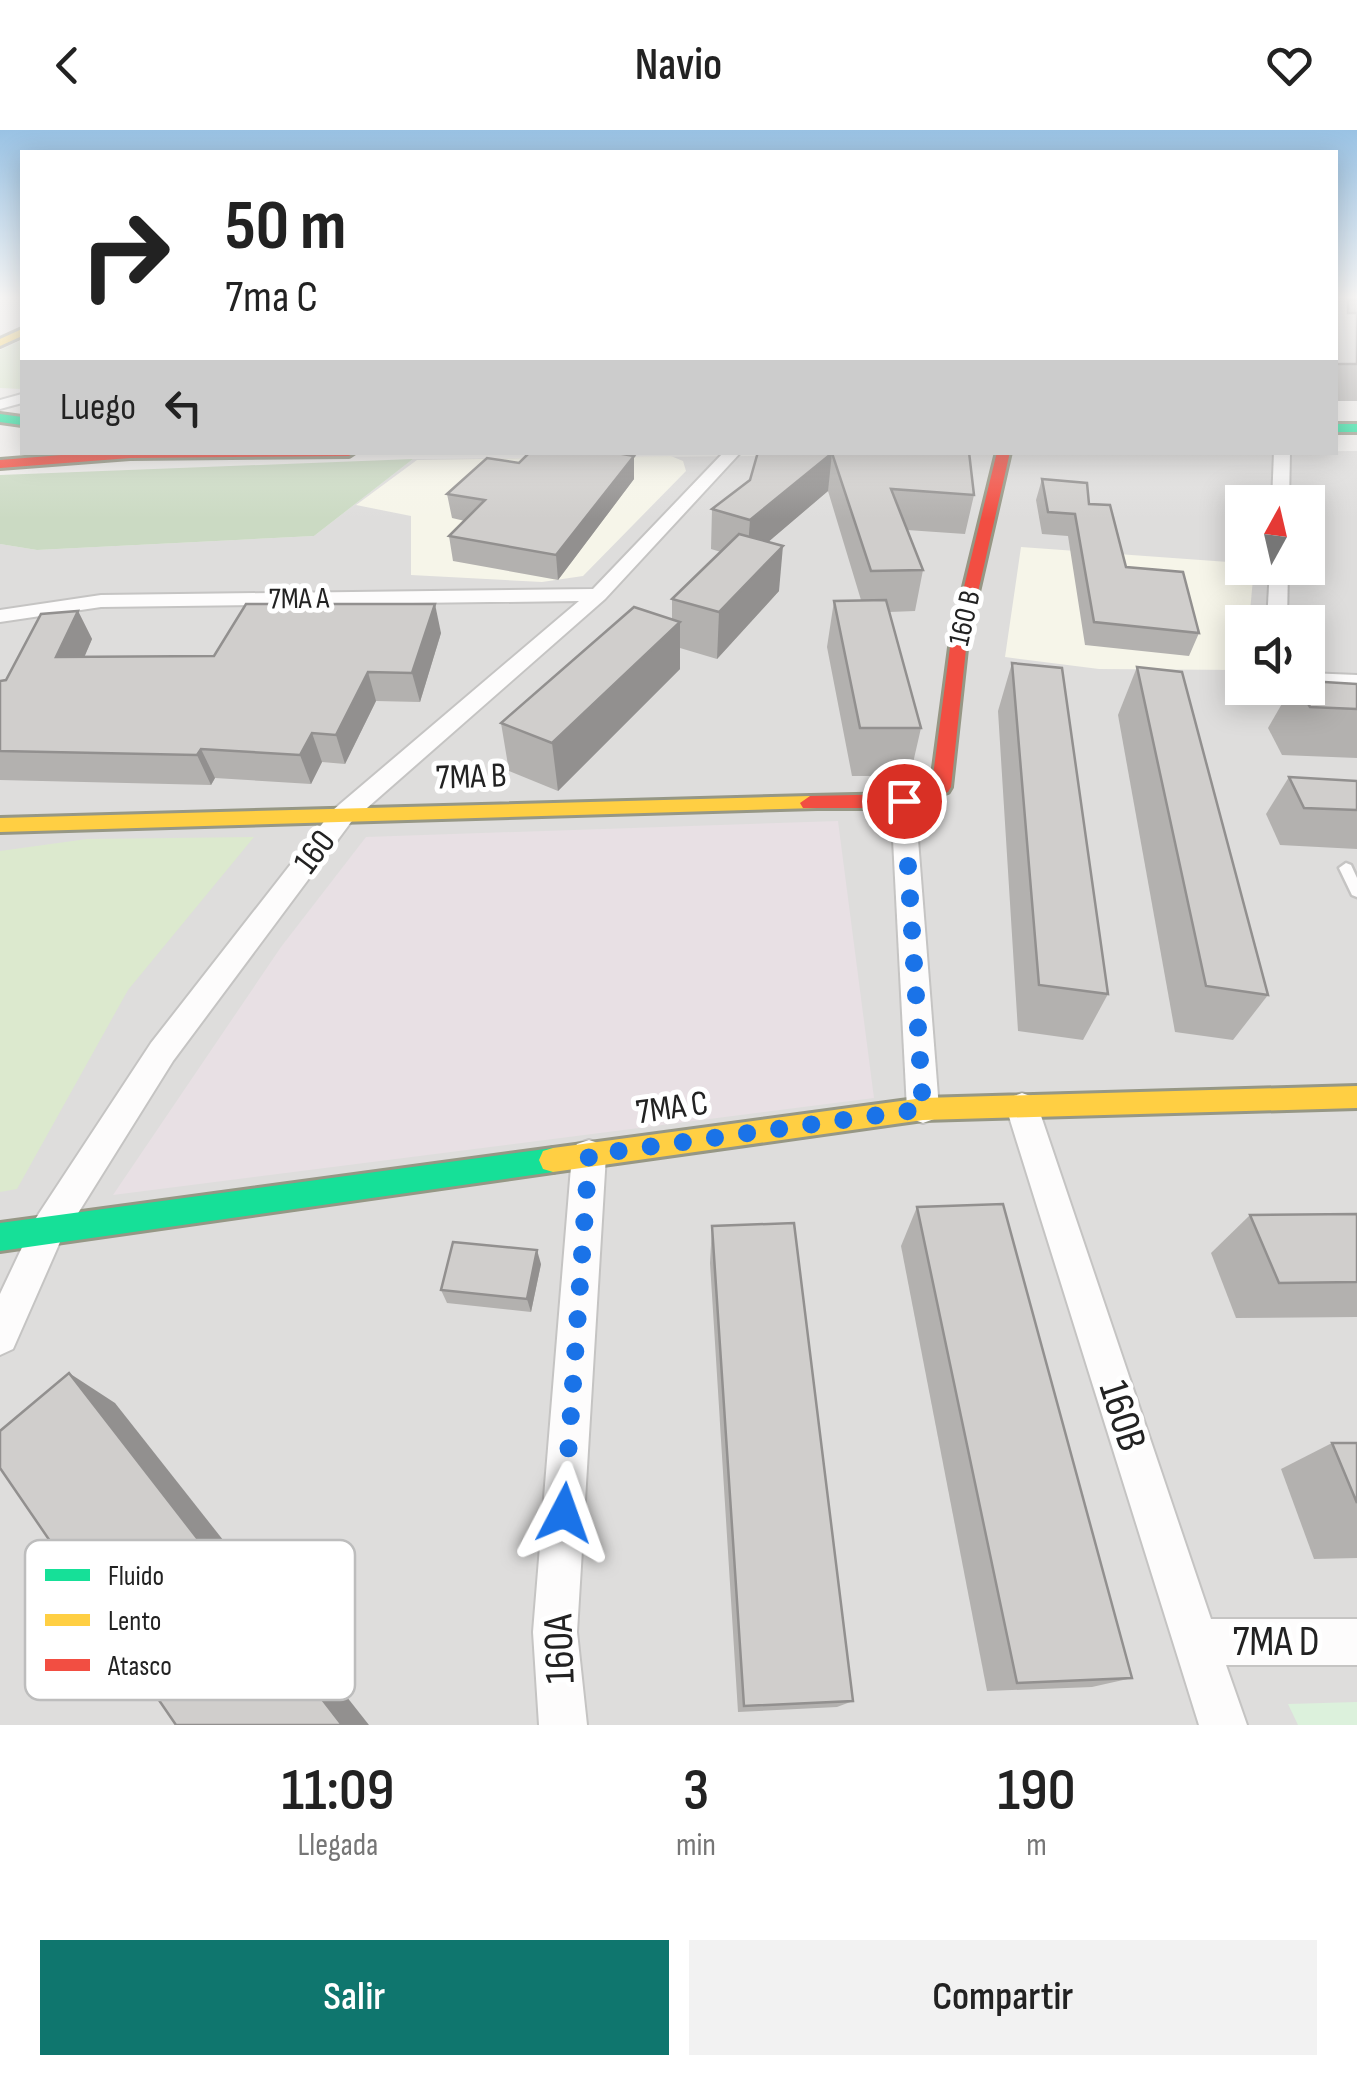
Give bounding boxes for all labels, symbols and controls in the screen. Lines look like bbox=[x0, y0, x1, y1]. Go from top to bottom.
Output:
icon: back bbox=[40, 38, 95, 93]
text: Navio bbox=[635, 38, 722, 93]
icon: heart bbox=[1262, 38, 1317, 93]
text: 50 m bbox=[225, 185, 346, 269]
icon: right bbox=[60, 190, 190, 320]
text: 7ma C bbox=[225, 270, 318, 325]
icon: left bbox=[156, 380, 211, 435]
text: Luego bbox=[60, 385, 136, 430]
north arrow bbox=[1225, 485, 1325, 585]
map controls bbox=[1225, 485, 1325, 705]
street label: 7MA A bbox=[269, 580, 330, 618]
street label: 160 B bbox=[941, 587, 989, 649]
button: sound bbox=[1225, 605, 1325, 705]
street label: 7MA B bbox=[435, 754, 507, 800]
pin bbox=[862, 759, 947, 844]
icon: arrive bbox=[877, 774, 932, 829]
street label: 160 bbox=[285, 822, 345, 882]
street label: 7MA C bbox=[633, 1082, 711, 1134]
street label: 160B bbox=[1087, 1375, 1157, 1457]
position arrow bbox=[512, 1461, 616, 1565]
legend bbox=[25, 1540, 355, 1700]
text: Fluido bbox=[108, 1560, 164, 1593]
text: Lento bbox=[108, 1605, 161, 1638]
street label: 160A bbox=[533, 1612, 587, 1685]
street label: 7MA D bbox=[1232, 1617, 1320, 1668]
text: Atasco bbox=[107, 1650, 172, 1683]
text: 11:09 bbox=[282, 1755, 394, 1827]
text: 3 bbox=[683, 1755, 709, 1827]
text: 190 bbox=[998, 1755, 1075, 1827]
text: Llegada bbox=[297, 1826, 378, 1865]
text: min bbox=[676, 1826, 716, 1865]
text: m bbox=[1026, 1826, 1047, 1865]
button: Salir bbox=[40, 1940, 669, 2055]
button: Compartir bbox=[689, 1940, 1317, 2055]

